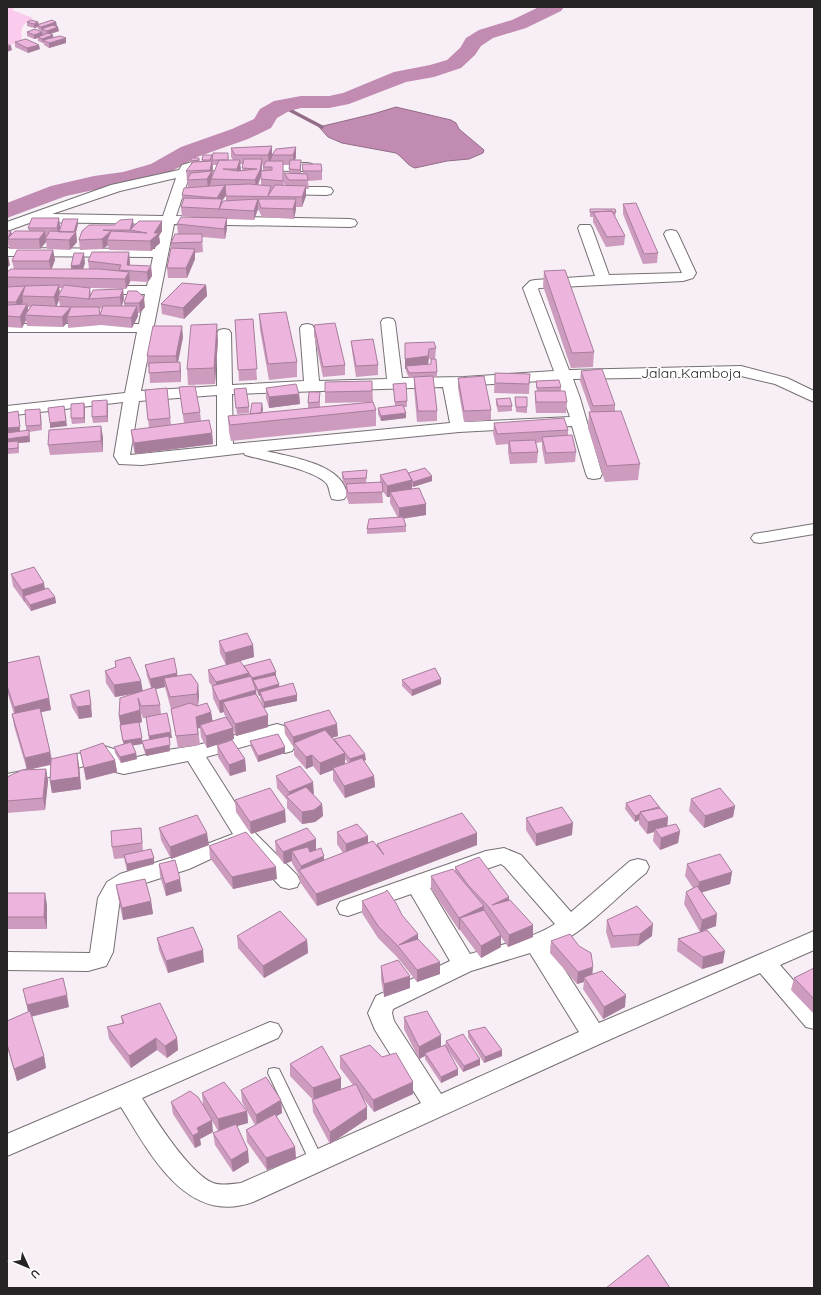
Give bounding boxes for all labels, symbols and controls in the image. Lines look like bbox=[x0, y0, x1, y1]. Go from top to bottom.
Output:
street label: Jalan Kamboja bbox=[641, 364, 741, 382]
north arrow bbox=[8, 1247, 48, 1287]
text: U bbox=[27, 1266, 43, 1282]

